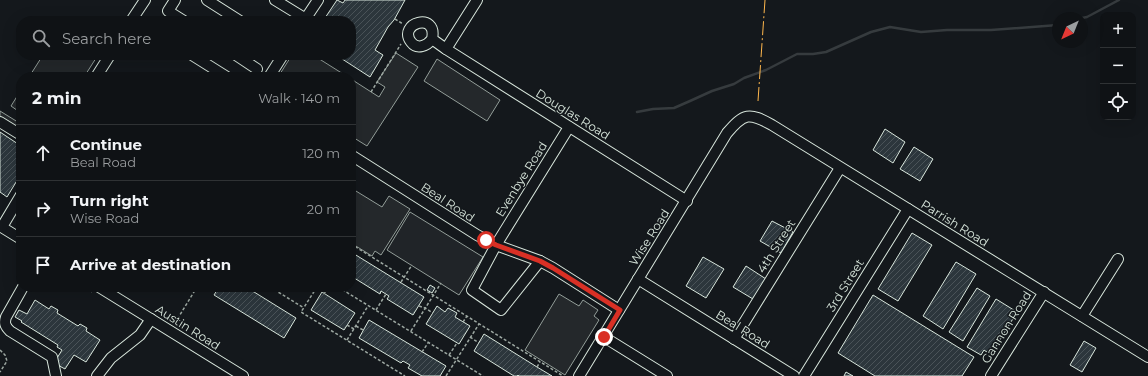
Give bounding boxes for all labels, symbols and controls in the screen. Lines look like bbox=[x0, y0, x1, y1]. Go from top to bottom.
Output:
north arrow bbox=[1052, 12, 1088, 48]
map controls bbox=[1100, 12, 1136, 120]
button: + bbox=[1100, 12, 1136, 48]
search box bbox=[16, 16, 356, 60]
icon: search bbox=[30, 27, 52, 49]
text: Search here bbox=[62, 29, 151, 48]
button: − bbox=[1100, 48, 1136, 84]
button: locate bbox=[1100, 84, 1136, 120]
street label: Douglas Road bbox=[533, 85, 613, 143]
text: 2 min bbox=[32, 88, 82, 108]
text: Walk · 140 m bbox=[258, 90, 340, 106]
text: Continue bbox=[70, 135, 142, 154]
street label: Evenbye Road bbox=[492, 139, 550, 219]
icon: ahead bbox=[32, 142, 54, 164]
text: 120 m bbox=[302, 145, 340, 161]
text: Beal Road bbox=[70, 154, 136, 170]
street label: Beal Road bbox=[418, 179, 478, 225]
text: Turn right bbox=[70, 191, 149, 210]
street label: Parrish Road bbox=[919, 196, 991, 250]
icon: right bbox=[32, 198, 54, 220]
text: 20 m bbox=[307, 201, 340, 217]
street label: Wise Road bbox=[626, 206, 672, 268]
text: Wise Road bbox=[70, 210, 139, 226]
street label: 4th Street bbox=[754, 216, 798, 276]
route start bbox=[477, 231, 495, 249]
icon: arrive bbox=[32, 254, 54, 276]
text: Arrive at destination bbox=[70, 255, 231, 274]
street label: 3rd Street bbox=[823, 256, 867, 314]
street label: Gannon Road bbox=[978, 288, 1034, 366]
street label: Austin Road bbox=[153, 301, 223, 353]
street label: Beal Road bbox=[713, 306, 773, 352]
route end bbox=[595, 328, 613, 346]

